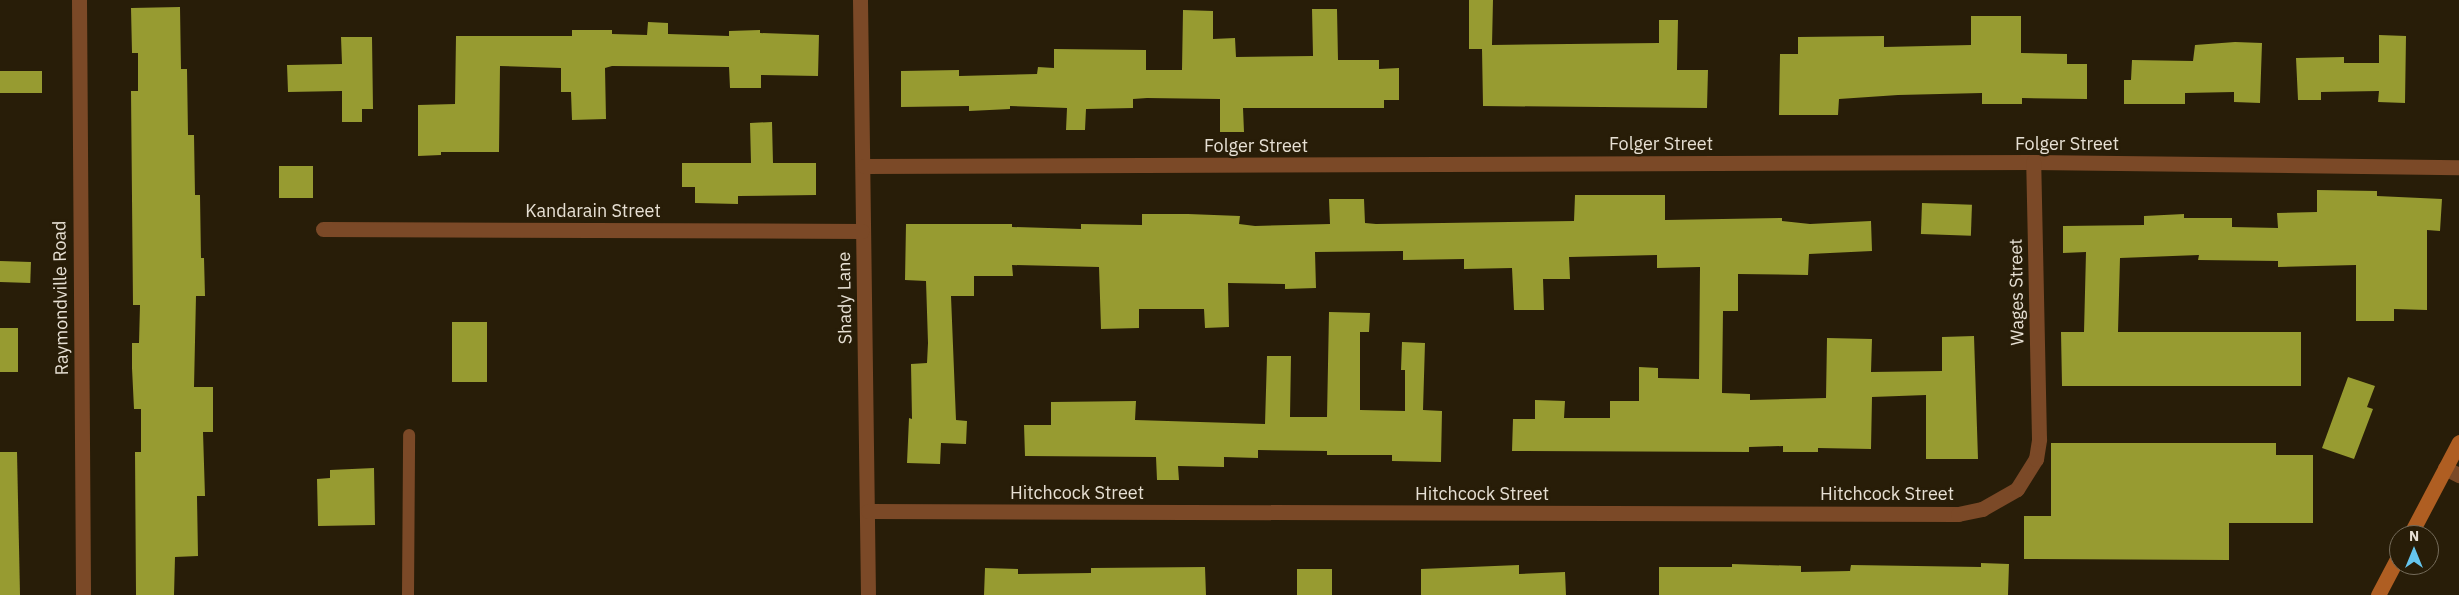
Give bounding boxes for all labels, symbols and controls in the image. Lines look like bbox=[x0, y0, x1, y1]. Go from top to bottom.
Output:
street label: Folger Street bbox=[1609, 133, 1713, 155]
street label: Folger Street bbox=[2015, 133, 2119, 155]
street label: Folger Street bbox=[1204, 135, 1308, 157]
street label: Kandarain Street bbox=[525, 200, 661, 222]
street label: Raymondville Road bbox=[49, 220, 73, 376]
street label: Wages Street bbox=[2005, 238, 2029, 346]
street label: Shady Lane bbox=[833, 251, 857, 345]
street label: Hitchcock Street bbox=[1010, 482, 1144, 504]
street label: Hitchcock Street bbox=[1415, 483, 1549, 505]
street label: Hitchcock Street bbox=[1820, 483, 1954, 505]
north arrow bbox=[2389, 525, 2439, 575]
text: N bbox=[2409, 527, 2419, 545]

